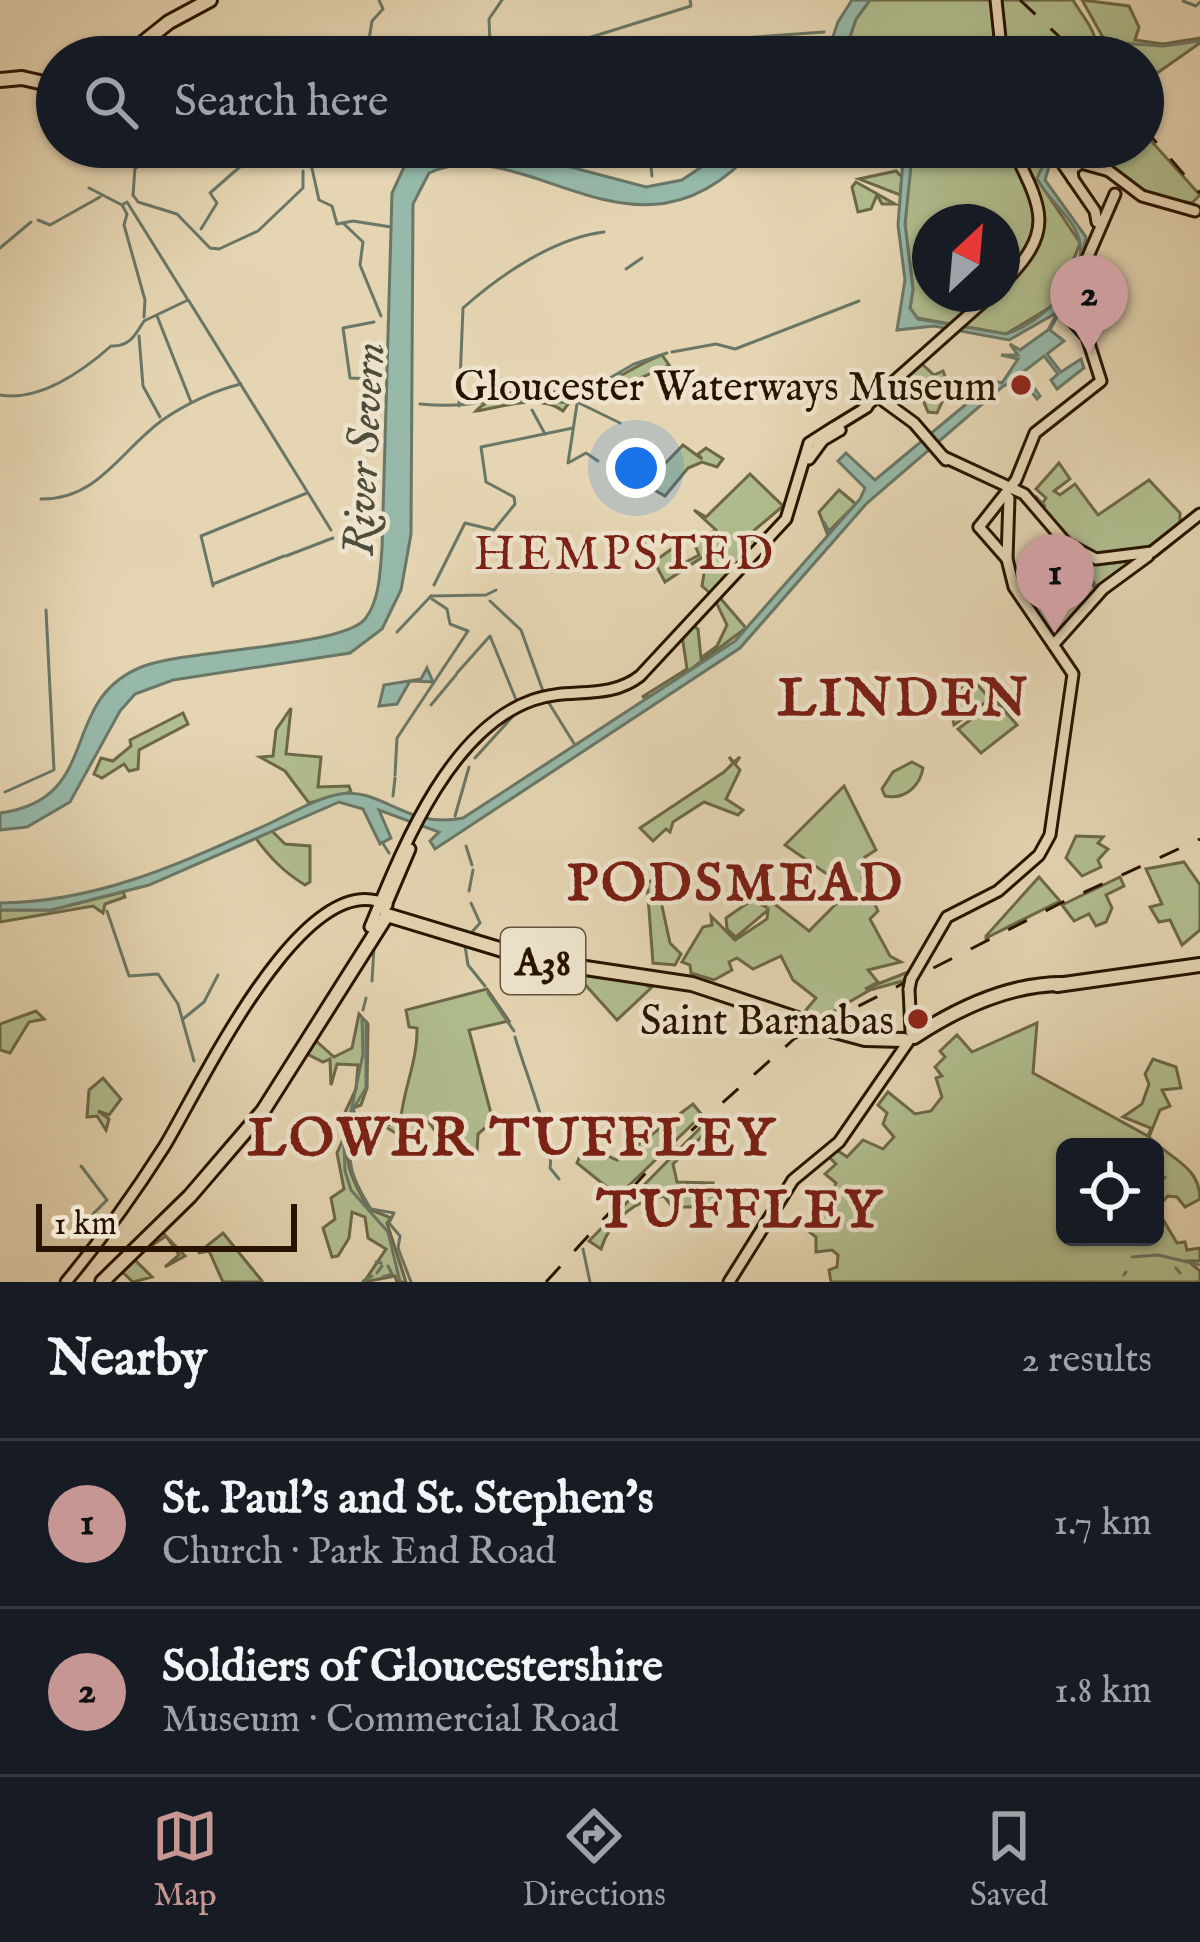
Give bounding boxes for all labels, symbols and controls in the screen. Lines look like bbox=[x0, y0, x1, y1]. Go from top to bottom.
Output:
search box bbox=[36, 36, 1164, 168]
icon: search bbox=[78, 69, 144, 135]
text: Search here bbox=[174, 74, 388, 131]
north arrow bbox=[912, 204, 1020, 312]
pin: 2 bbox=[1050, 255, 1128, 354]
water label: River Severn bbox=[331, 341, 400, 558]
place label: Gloucester Waterways Museum bbox=[454, 362, 997, 415]
marker: Gloucester Waterways Museum bbox=[1008, 372, 1034, 398]
your location bbox=[606, 438, 666, 498]
district label: HEMPSTED bbox=[474, 526, 776, 586]
pin: 1 bbox=[1016, 534, 1094, 633]
district label: LINDEN bbox=[777, 666, 1031, 735]
district label: PODSMEAD bbox=[567, 851, 905, 920]
road number: A38 bbox=[501, 928, 585, 994]
place label: Saint Barnabas bbox=[640, 996, 894, 1049]
marker: Saint Barnabas bbox=[905, 1006, 931, 1032]
district label: LOWER TUFFLEY bbox=[248, 1106, 777, 1175]
map controls bbox=[1056, 1138, 1164, 1246]
button: locate bbox=[1056, 1138, 1164, 1246]
district label: TUFFLEY bbox=[596, 1178, 884, 1247]
scale bar bbox=[36, 1198, 297, 1251]
text: 1 km bbox=[54, 1204, 117, 1246]
text: Nearby bbox=[48, 1328, 207, 1393]
text: 2 results bbox=[1021, 1336, 1152, 1385]
text: St. Paul's and St. Stephen's bbox=[162, 1471, 653, 1528]
text: 1 bbox=[80, 1499, 94, 1548]
text: 1.7 km bbox=[1053, 1499, 1152, 1548]
text: Church · Park End Road bbox=[162, 1528, 556, 1577]
text: Soldiers of Gloucestershire bbox=[162, 1639, 663, 1696]
text: 2 bbox=[78, 1667, 96, 1716]
text: 1.8 km bbox=[1054, 1667, 1152, 1716]
text: Museum · Commercial Road bbox=[162, 1696, 619, 1745]
tab: Map bbox=[152, 1803, 218, 1917]
tab: Directions bbox=[522, 1803, 666, 1917]
tab: Saved bbox=[970, 1803, 1048, 1917]

